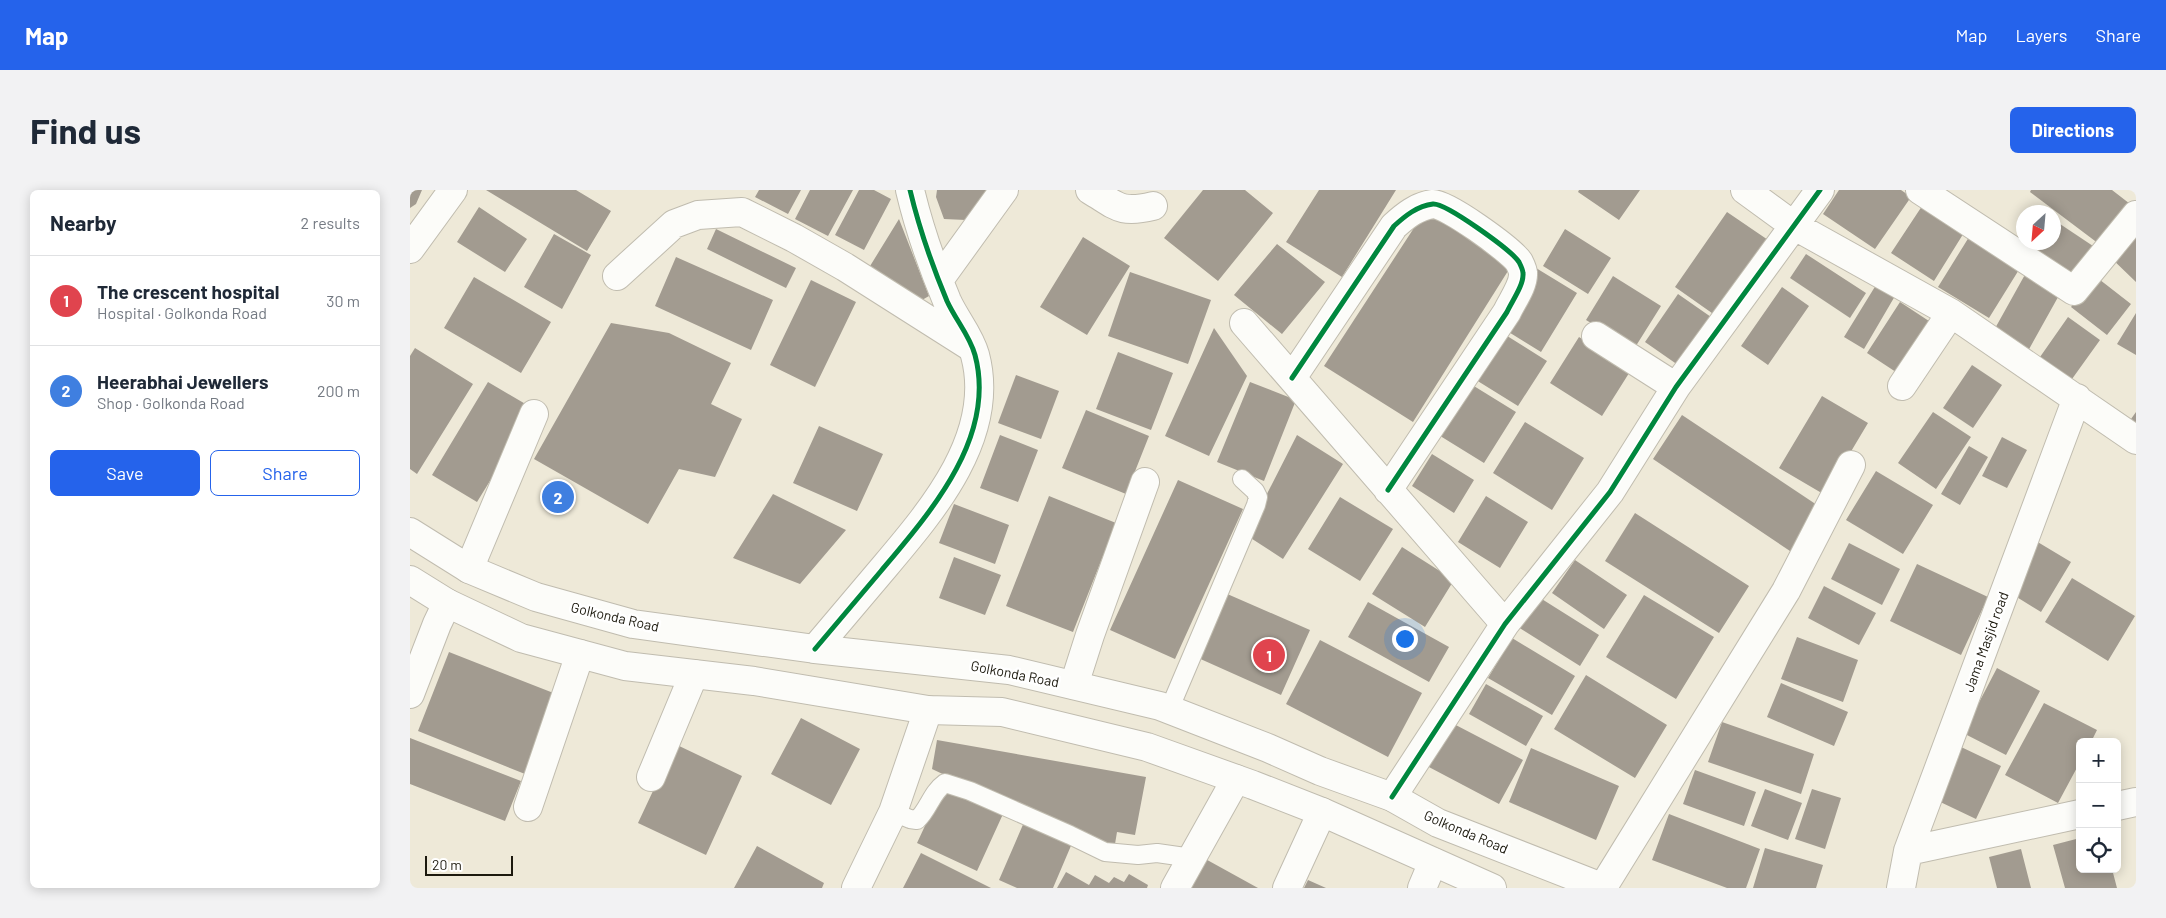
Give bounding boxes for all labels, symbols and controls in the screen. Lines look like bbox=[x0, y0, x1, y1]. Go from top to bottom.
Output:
text: Map bbox=[25, 21, 68, 50]
text: Map bbox=[1955, 24, 1987, 46]
text: Layers bbox=[2015, 24, 2068, 46]
text: Share bbox=[2096, 24, 2141, 46]
button: Directions bbox=[2010, 107, 2136, 153]
text: Find us bbox=[30, 109, 141, 151]
north arrow bbox=[2016, 205, 2061, 250]
text: Nearby bbox=[50, 210, 116, 235]
text: 2 results bbox=[301, 213, 360, 232]
text: The crescent hospital bbox=[97, 280, 280, 303]
text: 1 bbox=[63, 291, 69, 310]
text: 30 m bbox=[326, 291, 360, 310]
text: Hospital · Golkonda Road bbox=[97, 303, 267, 322]
text: Heerabhai Jewellers bbox=[97, 370, 269, 393]
text: 2 bbox=[62, 381, 70, 400]
text: 200 m bbox=[317, 381, 360, 400]
text: Shop · Golkonda Road bbox=[97, 393, 245, 412]
button: Save bbox=[50, 450, 200, 496]
button: Share bbox=[210, 450, 360, 496]
pin: 2 bbox=[542, 478, 574, 516]
street label: Jama Masjid road bbox=[1959, 589, 2012, 694]
street label: Golkonda Road bbox=[569, 598, 661, 635]
your location bbox=[1392, 626, 1418, 652]
pin: 1 bbox=[1253, 636, 1285, 674]
street label: Golkonda Road bbox=[969, 657, 1061, 690]
map controls bbox=[2076, 738, 2121, 873]
button: + bbox=[2076, 738, 2121, 783]
button: − bbox=[2076, 783, 2121, 828]
street label: Golkonda Road bbox=[1422, 806, 1511, 857]
button: locate bbox=[2076, 828, 2121, 873]
scale bar bbox=[425, 853, 512, 876]
text: 20 m bbox=[432, 856, 462, 873]

